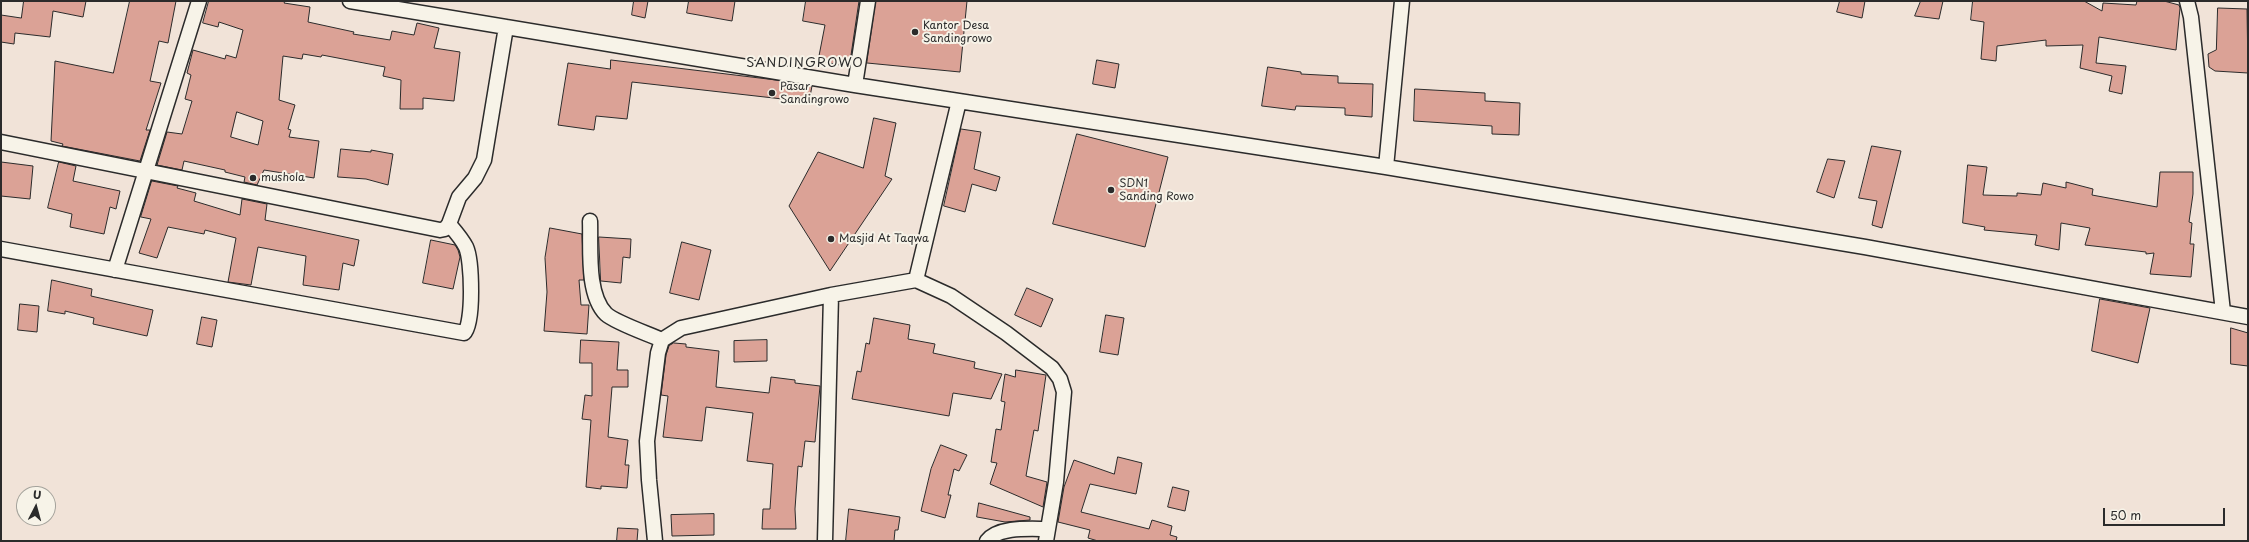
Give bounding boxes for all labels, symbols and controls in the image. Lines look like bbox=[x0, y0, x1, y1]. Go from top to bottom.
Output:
place label: Kantor Desa Sandingrowo bbox=[923, 19, 992, 45]
marker: Kantor Desa Sandingrowo bbox=[910, 27, 920, 37]
district label: SANDINGROWO bbox=[746, 55, 864, 71]
place label: Pasar Sandingrowo bbox=[780, 80, 849, 106]
marker: Pasar Sandingrowo bbox=[767, 88, 777, 98]
place label: mushola bbox=[261, 171, 305, 185]
marker: mushola bbox=[248, 173, 258, 183]
place label: SDN1 Sanding Rowo bbox=[1119, 177, 1194, 203]
marker: SDN1 Sanding Rowo bbox=[1106, 185, 1116, 195]
place label: Masjid At Taqwa bbox=[839, 232, 929, 246]
marker: Masjid At Taqwa bbox=[826, 234, 836, 244]
north arrow bbox=[16, 486, 56, 526]
text: U bbox=[32, 486, 42, 503]
scale bar bbox=[2105, 500, 2227, 526]
text: 50 m bbox=[2110, 506, 2141, 524]

